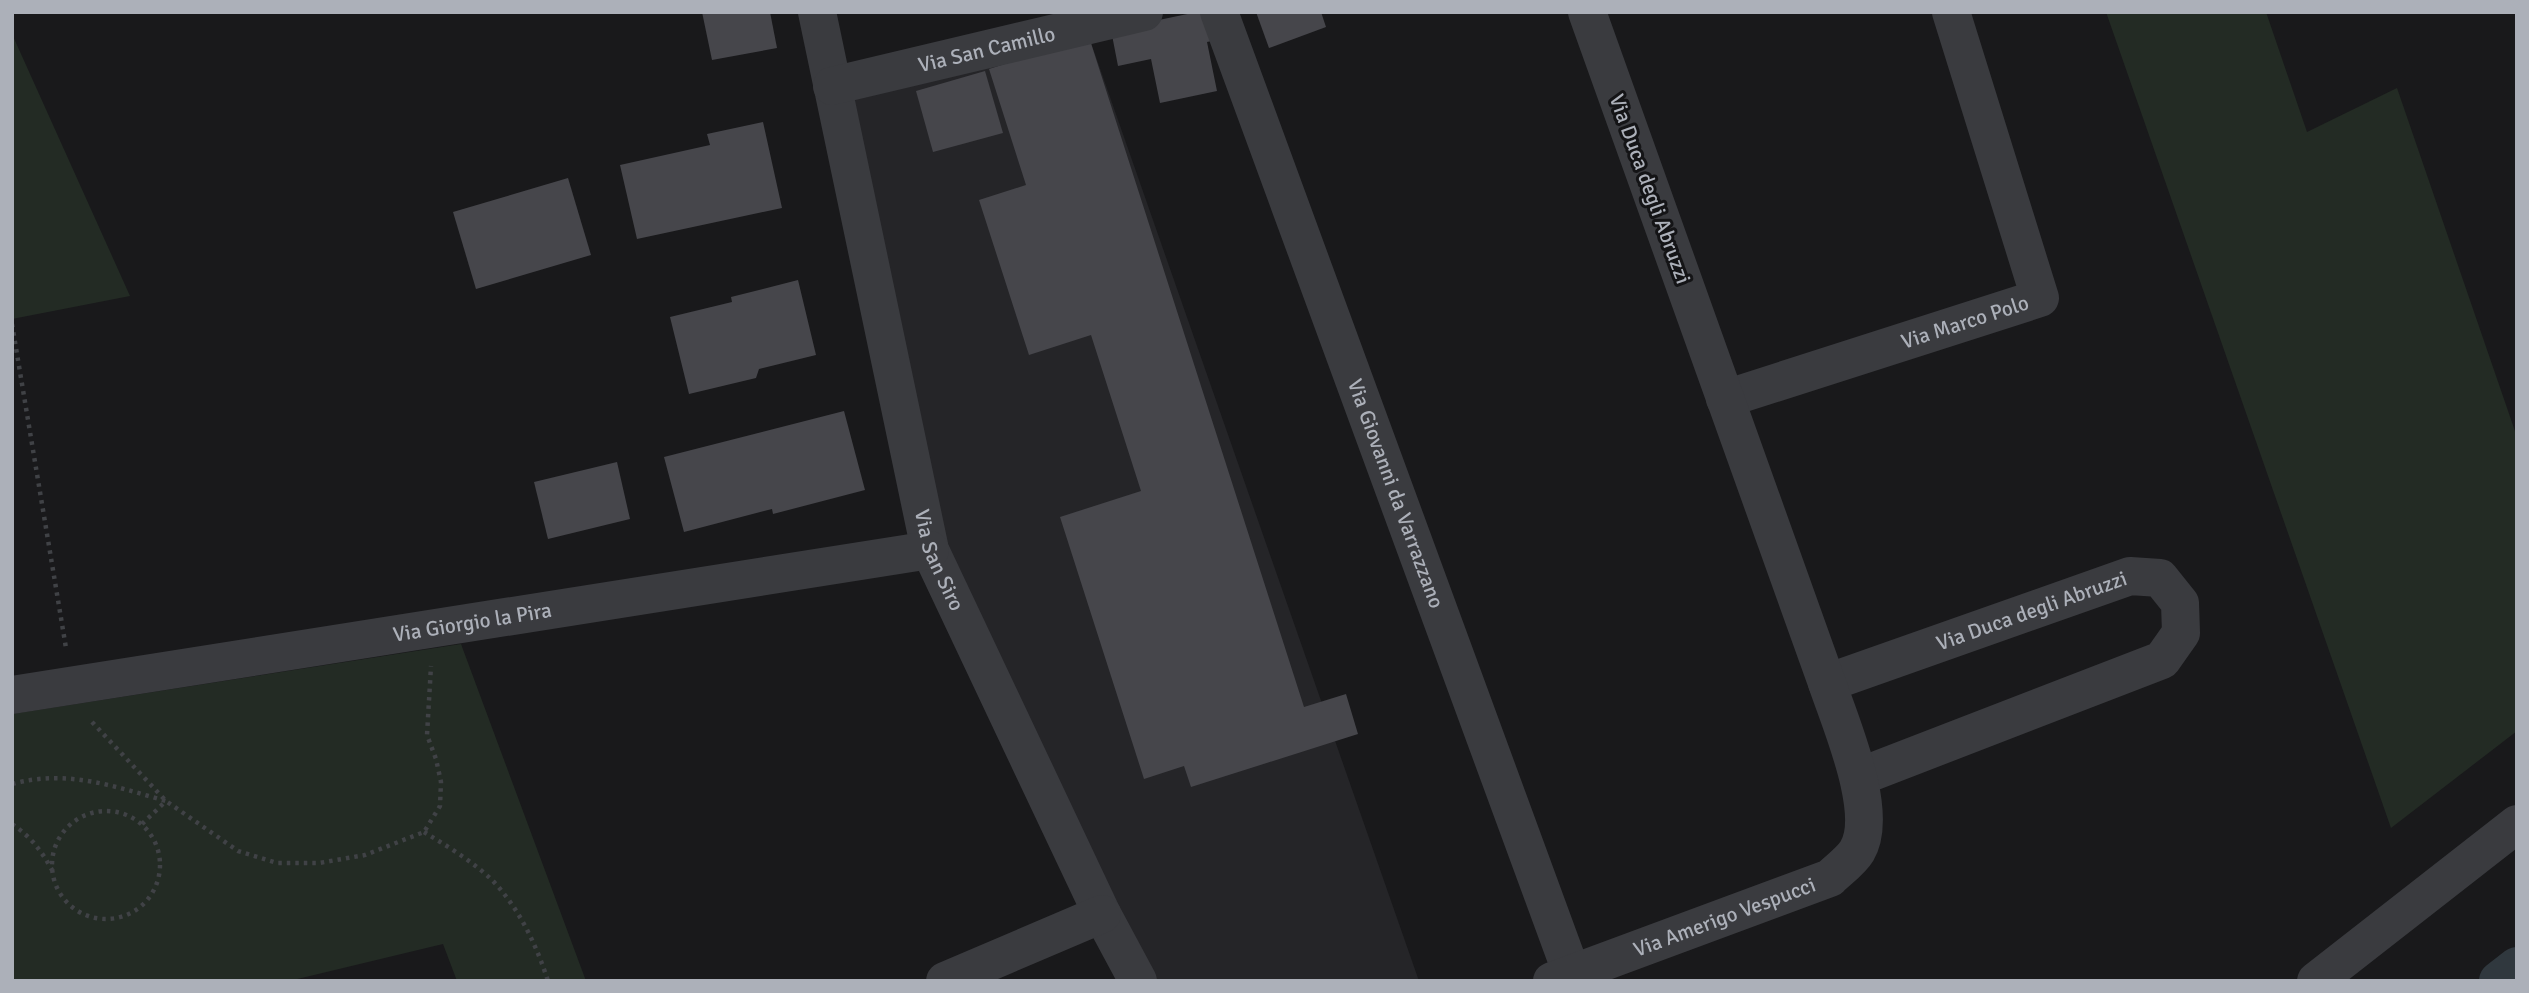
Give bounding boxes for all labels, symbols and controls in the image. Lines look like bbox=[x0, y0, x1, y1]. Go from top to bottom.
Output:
street label: Via San Camillo bbox=[916, 21, 1058, 78]
street label: Via Duca degli Abruzzi bbox=[1604, 91, 1696, 287]
street label: Via Marco Polo bbox=[1898, 289, 2032, 355]
street label: Via Giovanni da Varrazzano bbox=[1342, 375, 1450, 612]
street label: Via San Siro bbox=[909, 507, 970, 615]
street label: Via Duca degli Abruzzi bbox=[1933, 565, 2130, 656]
street label: Via Giorgio la Pira bbox=[391, 597, 554, 648]
street label: Via Amerigo Vespucci bbox=[1630, 871, 1819, 963]

